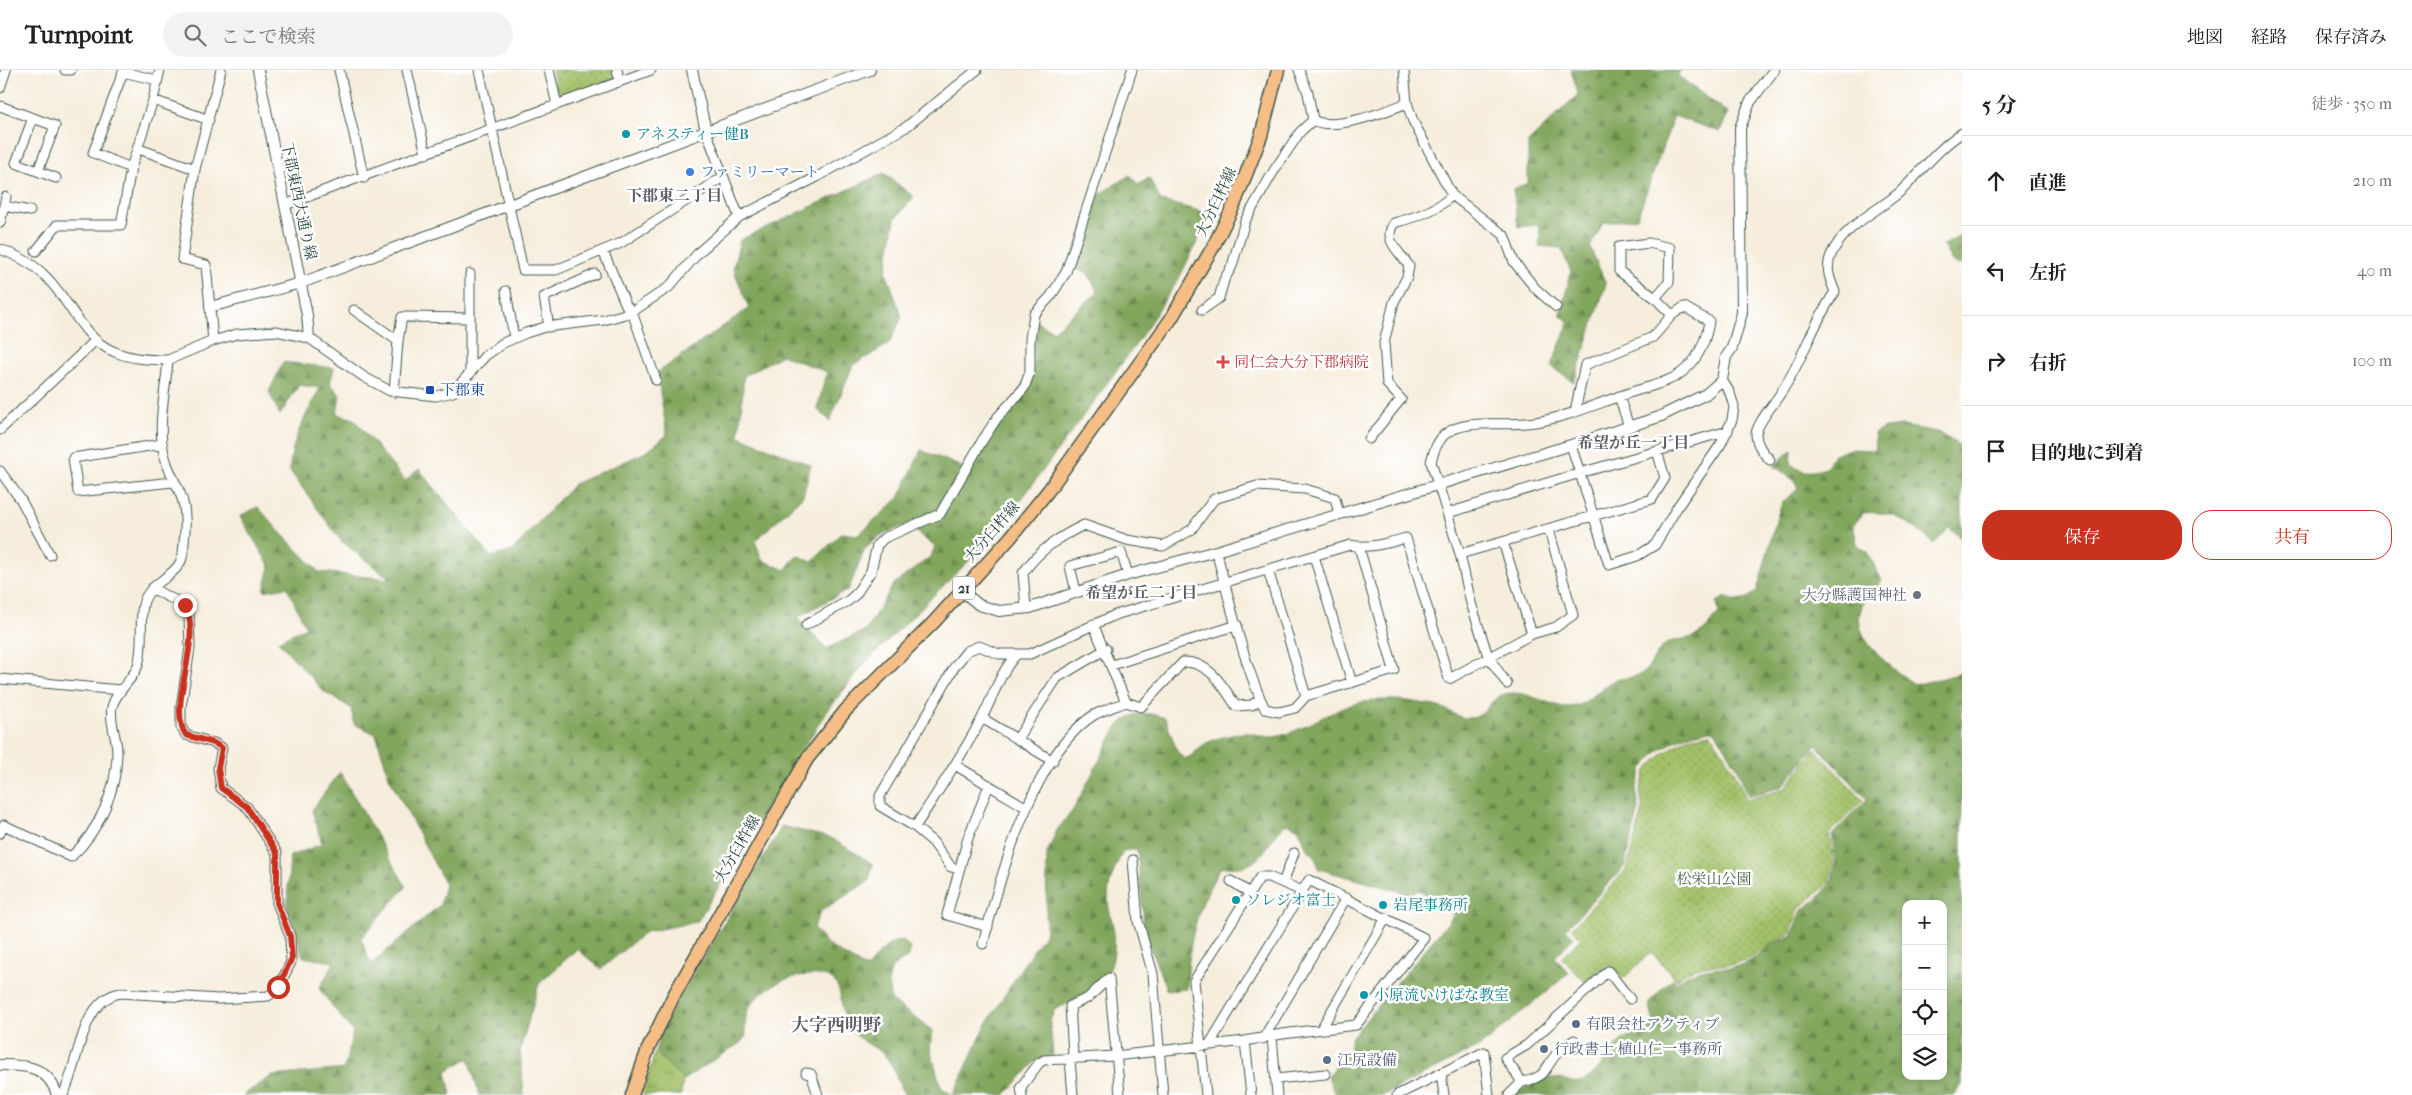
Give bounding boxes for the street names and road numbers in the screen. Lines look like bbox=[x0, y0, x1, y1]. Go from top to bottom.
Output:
street label: 下郡東西大通り線 bbox=[278, 140, 320, 262]
street label: 大分臼杵線 bbox=[1192, 164, 1240, 240]
street label: 大分臼杵線 bbox=[961, 498, 1023, 566]
road number: 21 bbox=[953, 576, 975, 600]
street label: 大分臼杵線 bbox=[710, 812, 764, 886]

